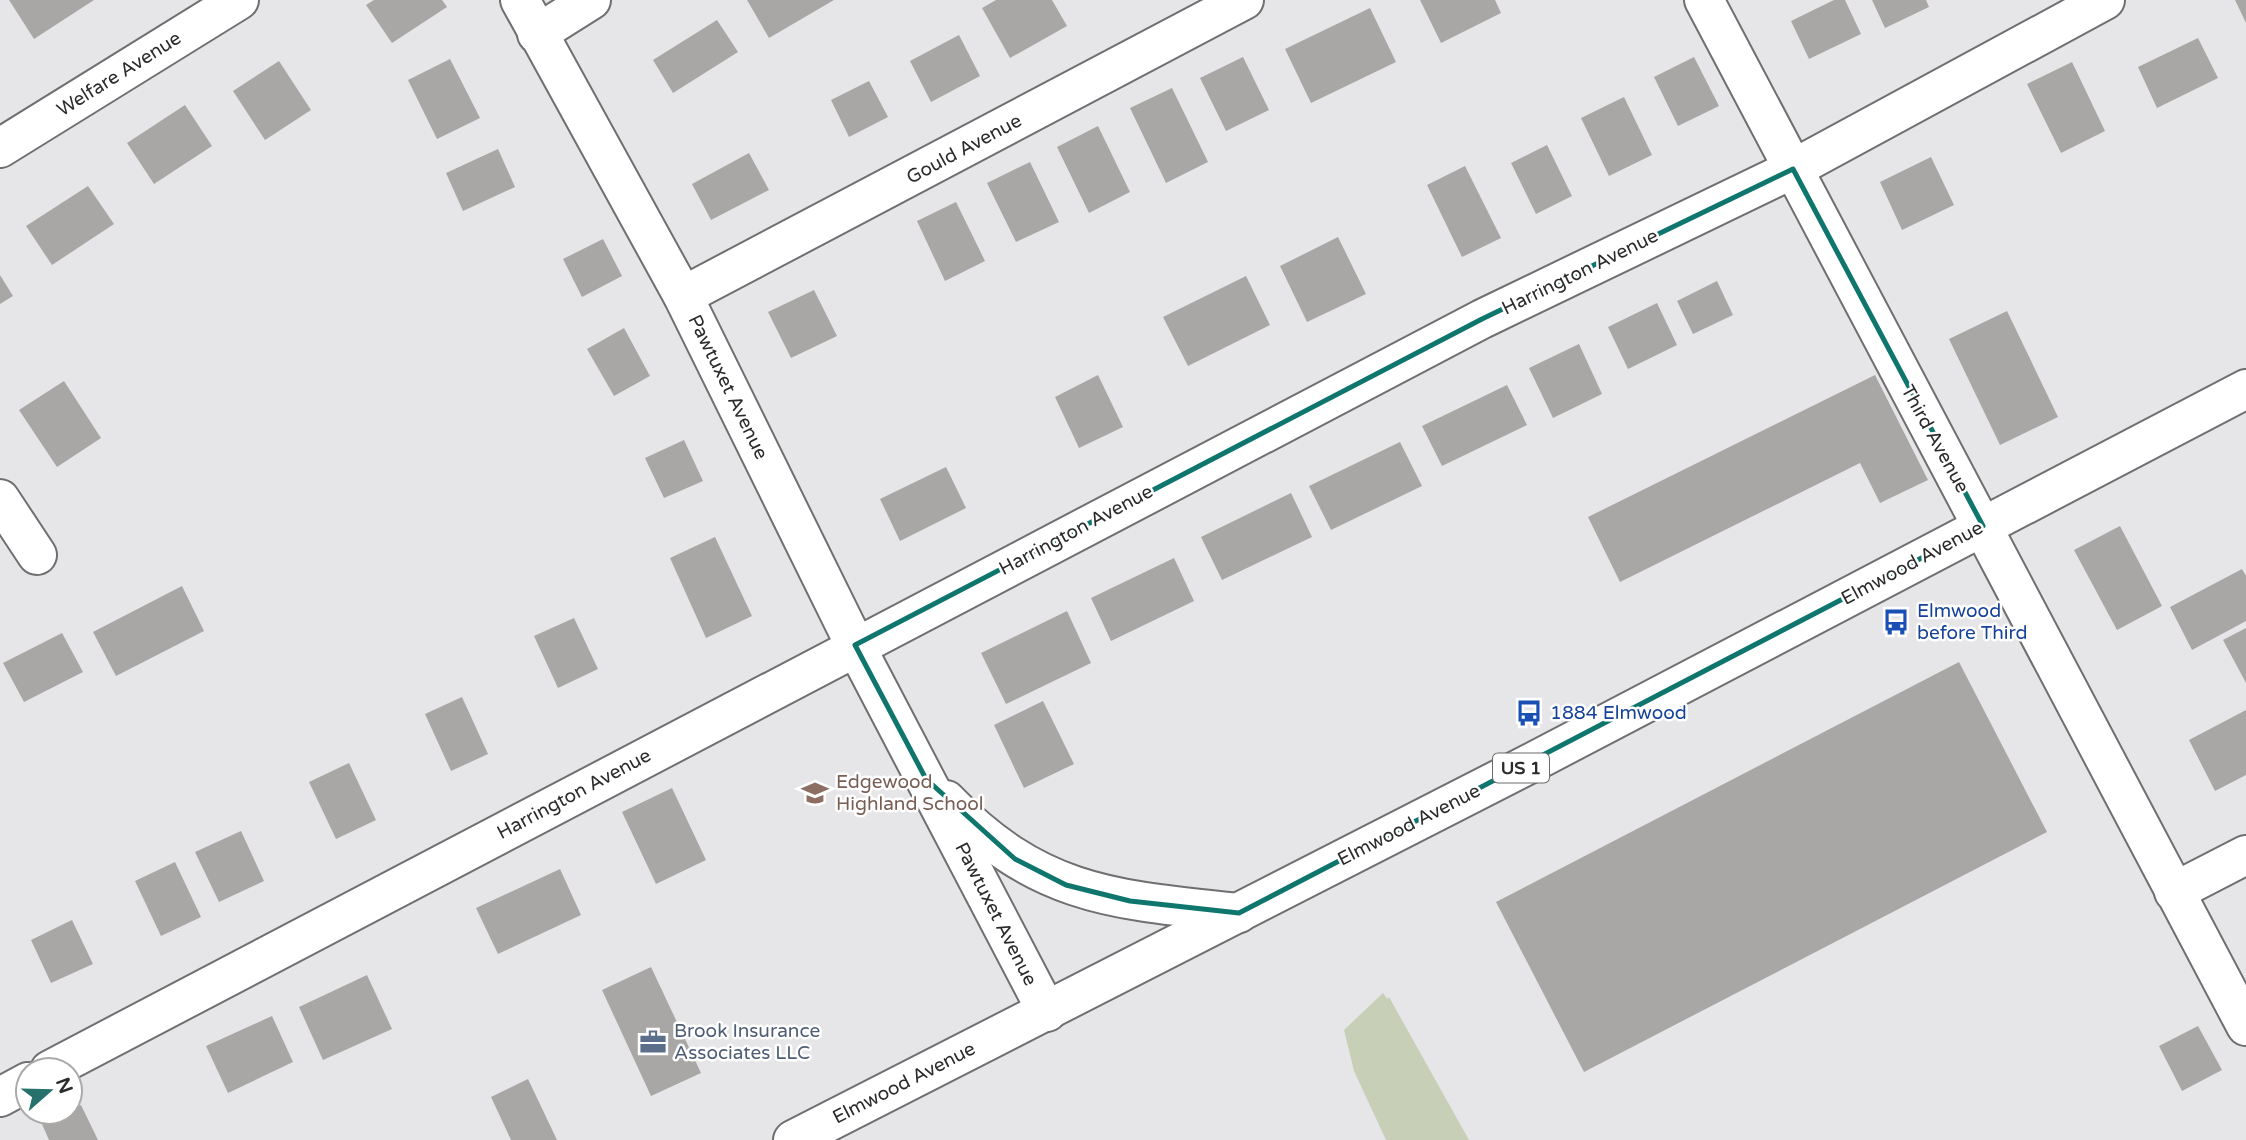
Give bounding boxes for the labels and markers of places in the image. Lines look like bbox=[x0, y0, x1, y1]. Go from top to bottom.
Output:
place label: Elmwood before Third bbox=[1917, 600, 2027, 644]
bus stop icon: Elmwood before Third bbox=[1881, 607, 1911, 637]
bus stop icon: 1884 Elmwood bbox=[1514, 698, 1544, 728]
place label: 1884 Elmwood bbox=[1550, 702, 1687, 724]
place label: Edgewood Highland School bbox=[836, 771, 984, 815]
school or university icon: Edgewood Highland School bbox=[800, 778, 830, 808]
place label: Brook Insurance Associates LLC bbox=[674, 1020, 820, 1064]
office icon: Brook Insurance Associates LLC bbox=[638, 1027, 668, 1057]

